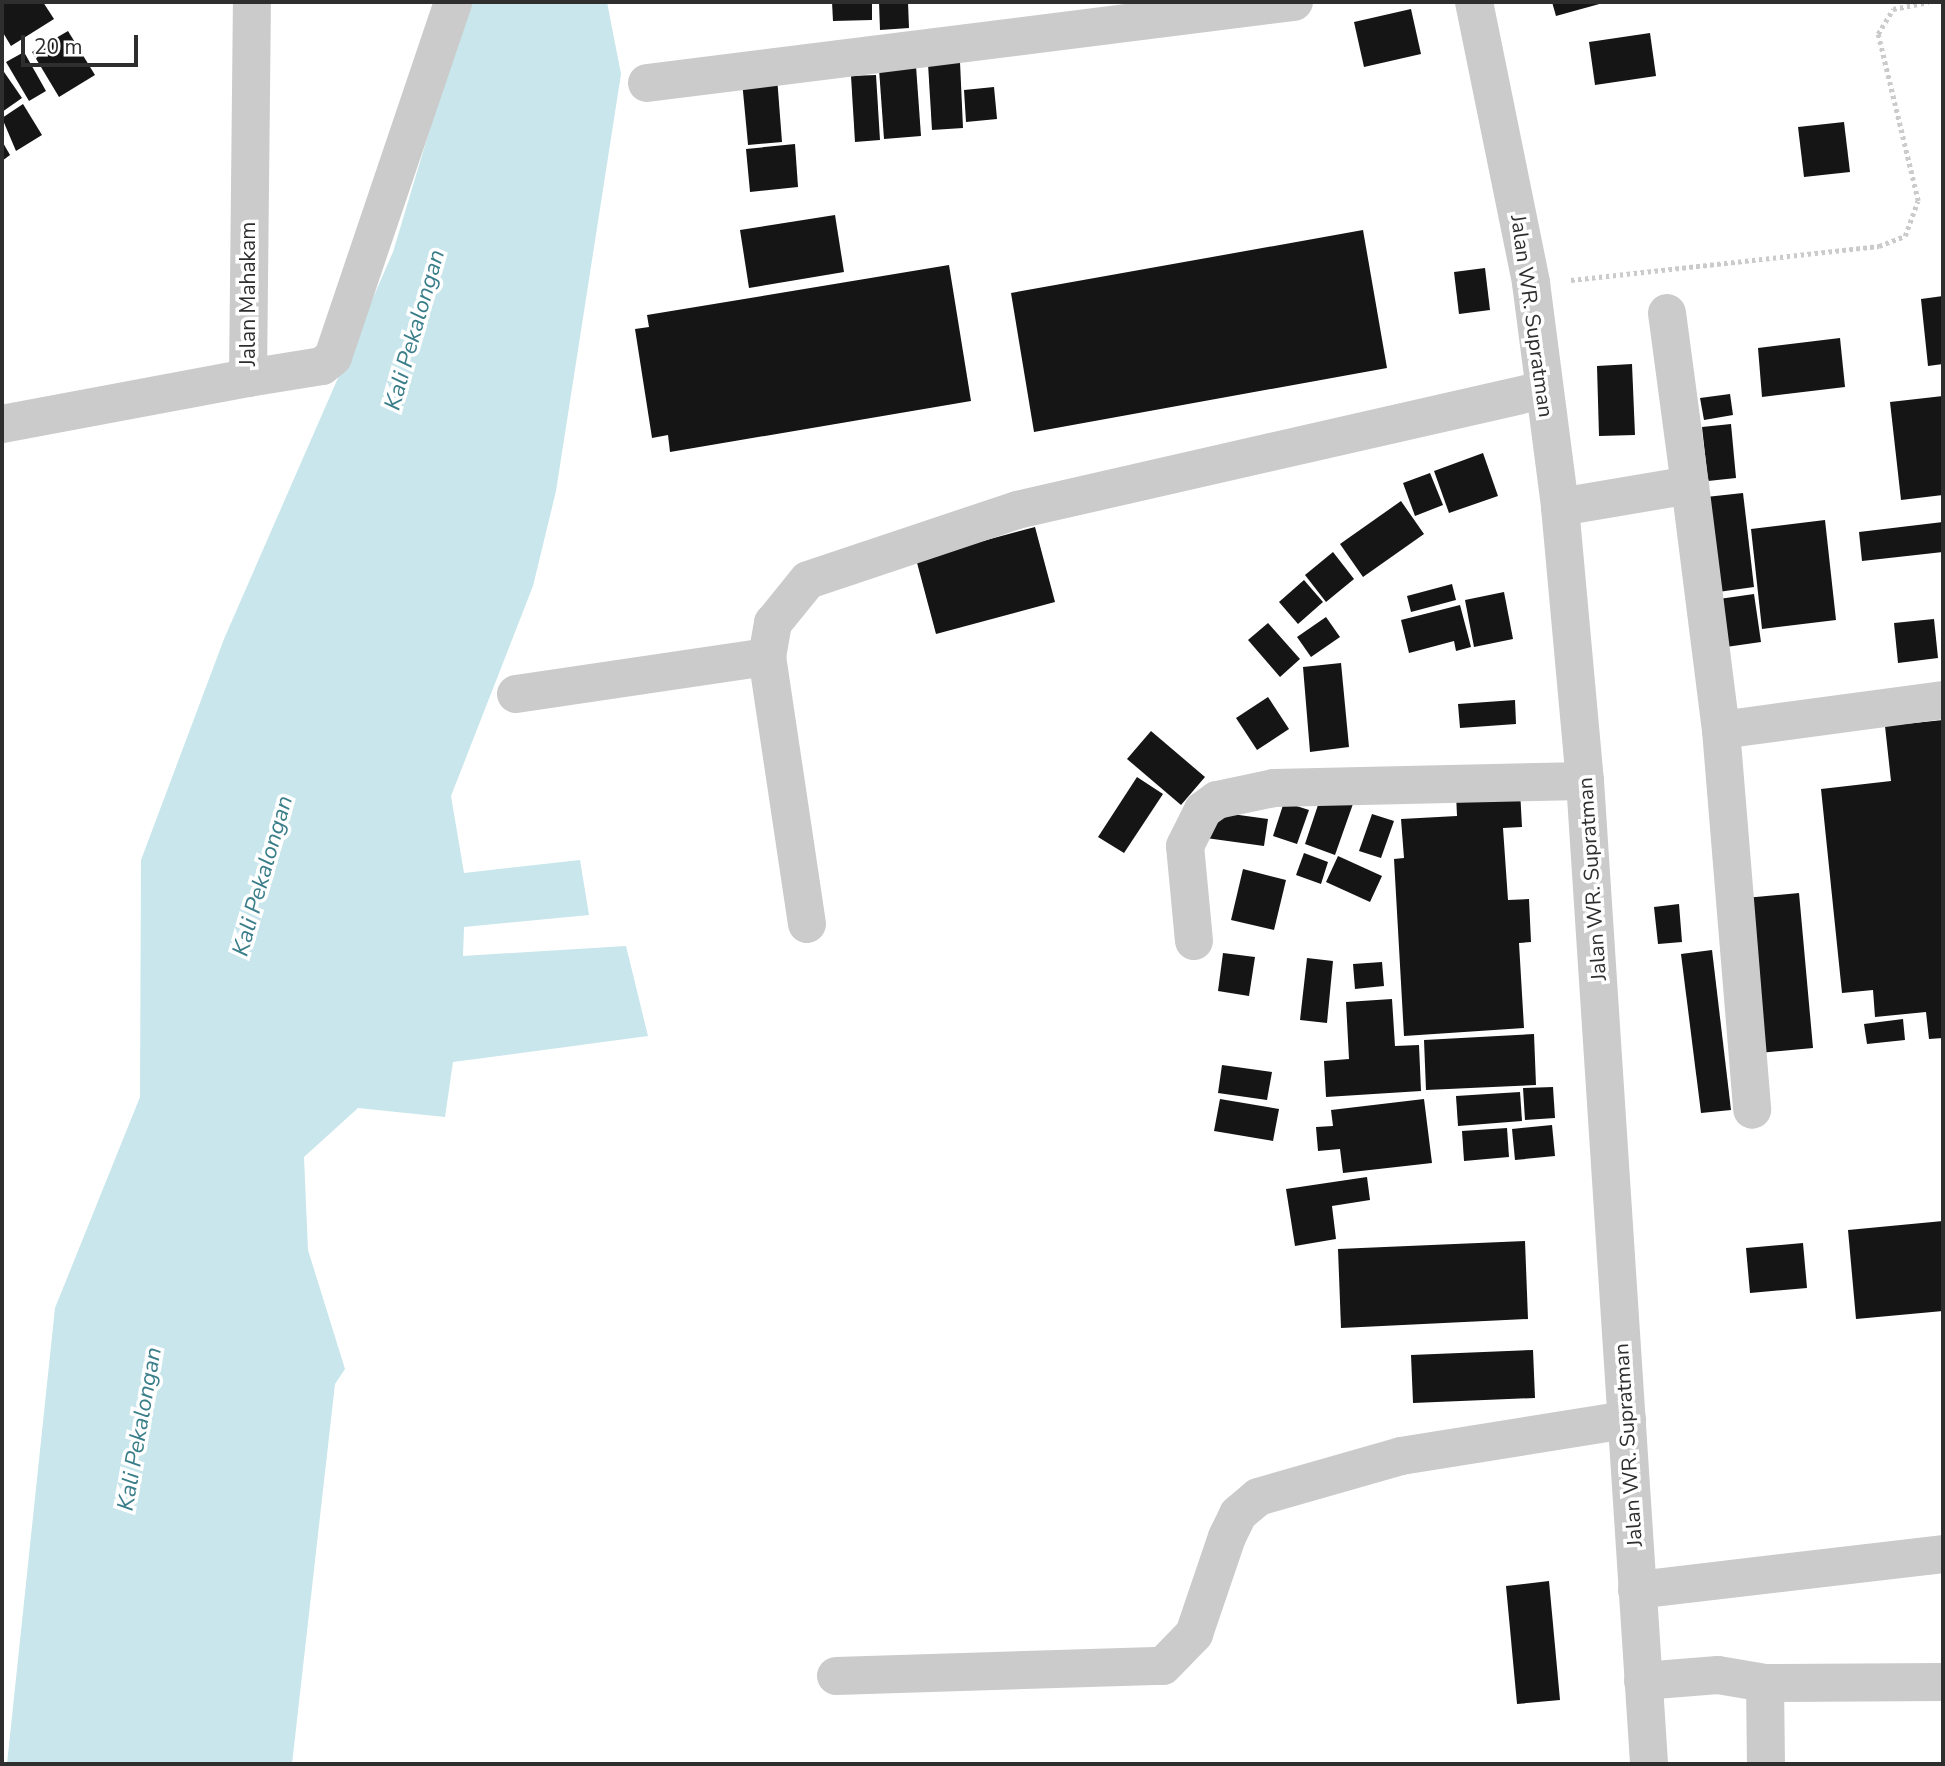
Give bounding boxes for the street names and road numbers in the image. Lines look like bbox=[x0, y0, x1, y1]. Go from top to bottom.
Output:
street label: Jalan WR. Supratman bbox=[1505, 213, 1559, 419]
street label: Jalan Mahakam bbox=[235, 222, 261, 366]
street label: Jalan WR. Supratman bbox=[1572, 776, 1612, 982]
street label: Jalan WR. Supratman bbox=[1608, 1342, 1648, 1548]

